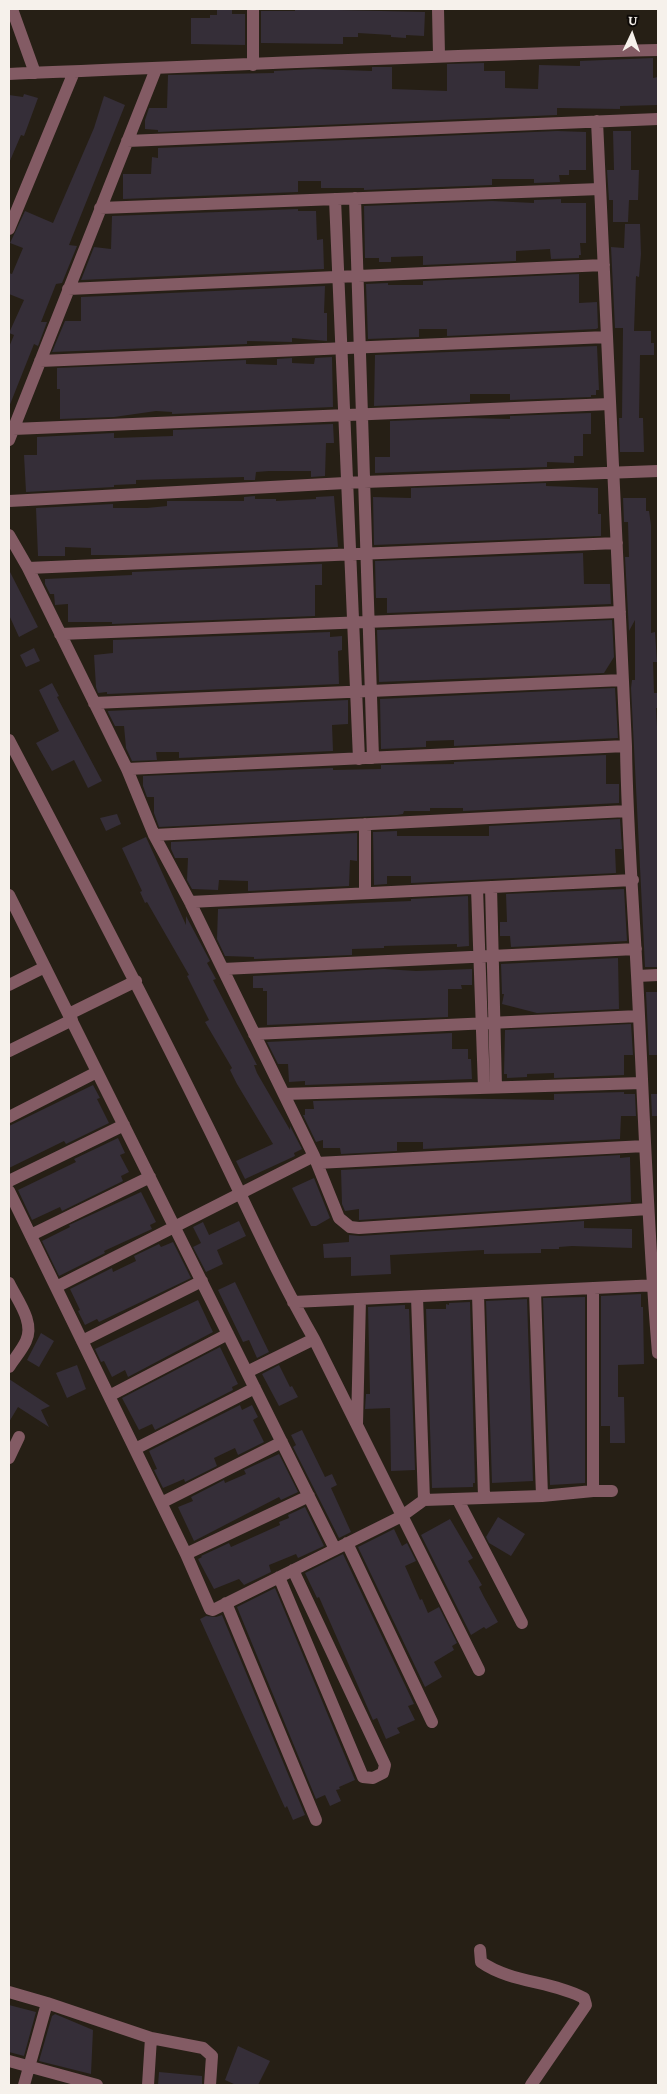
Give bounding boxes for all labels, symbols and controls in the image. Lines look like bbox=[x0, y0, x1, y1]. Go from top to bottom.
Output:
north arrow bbox=[607, 10, 657, 60]
text: U bbox=[628, 12, 638, 28]

